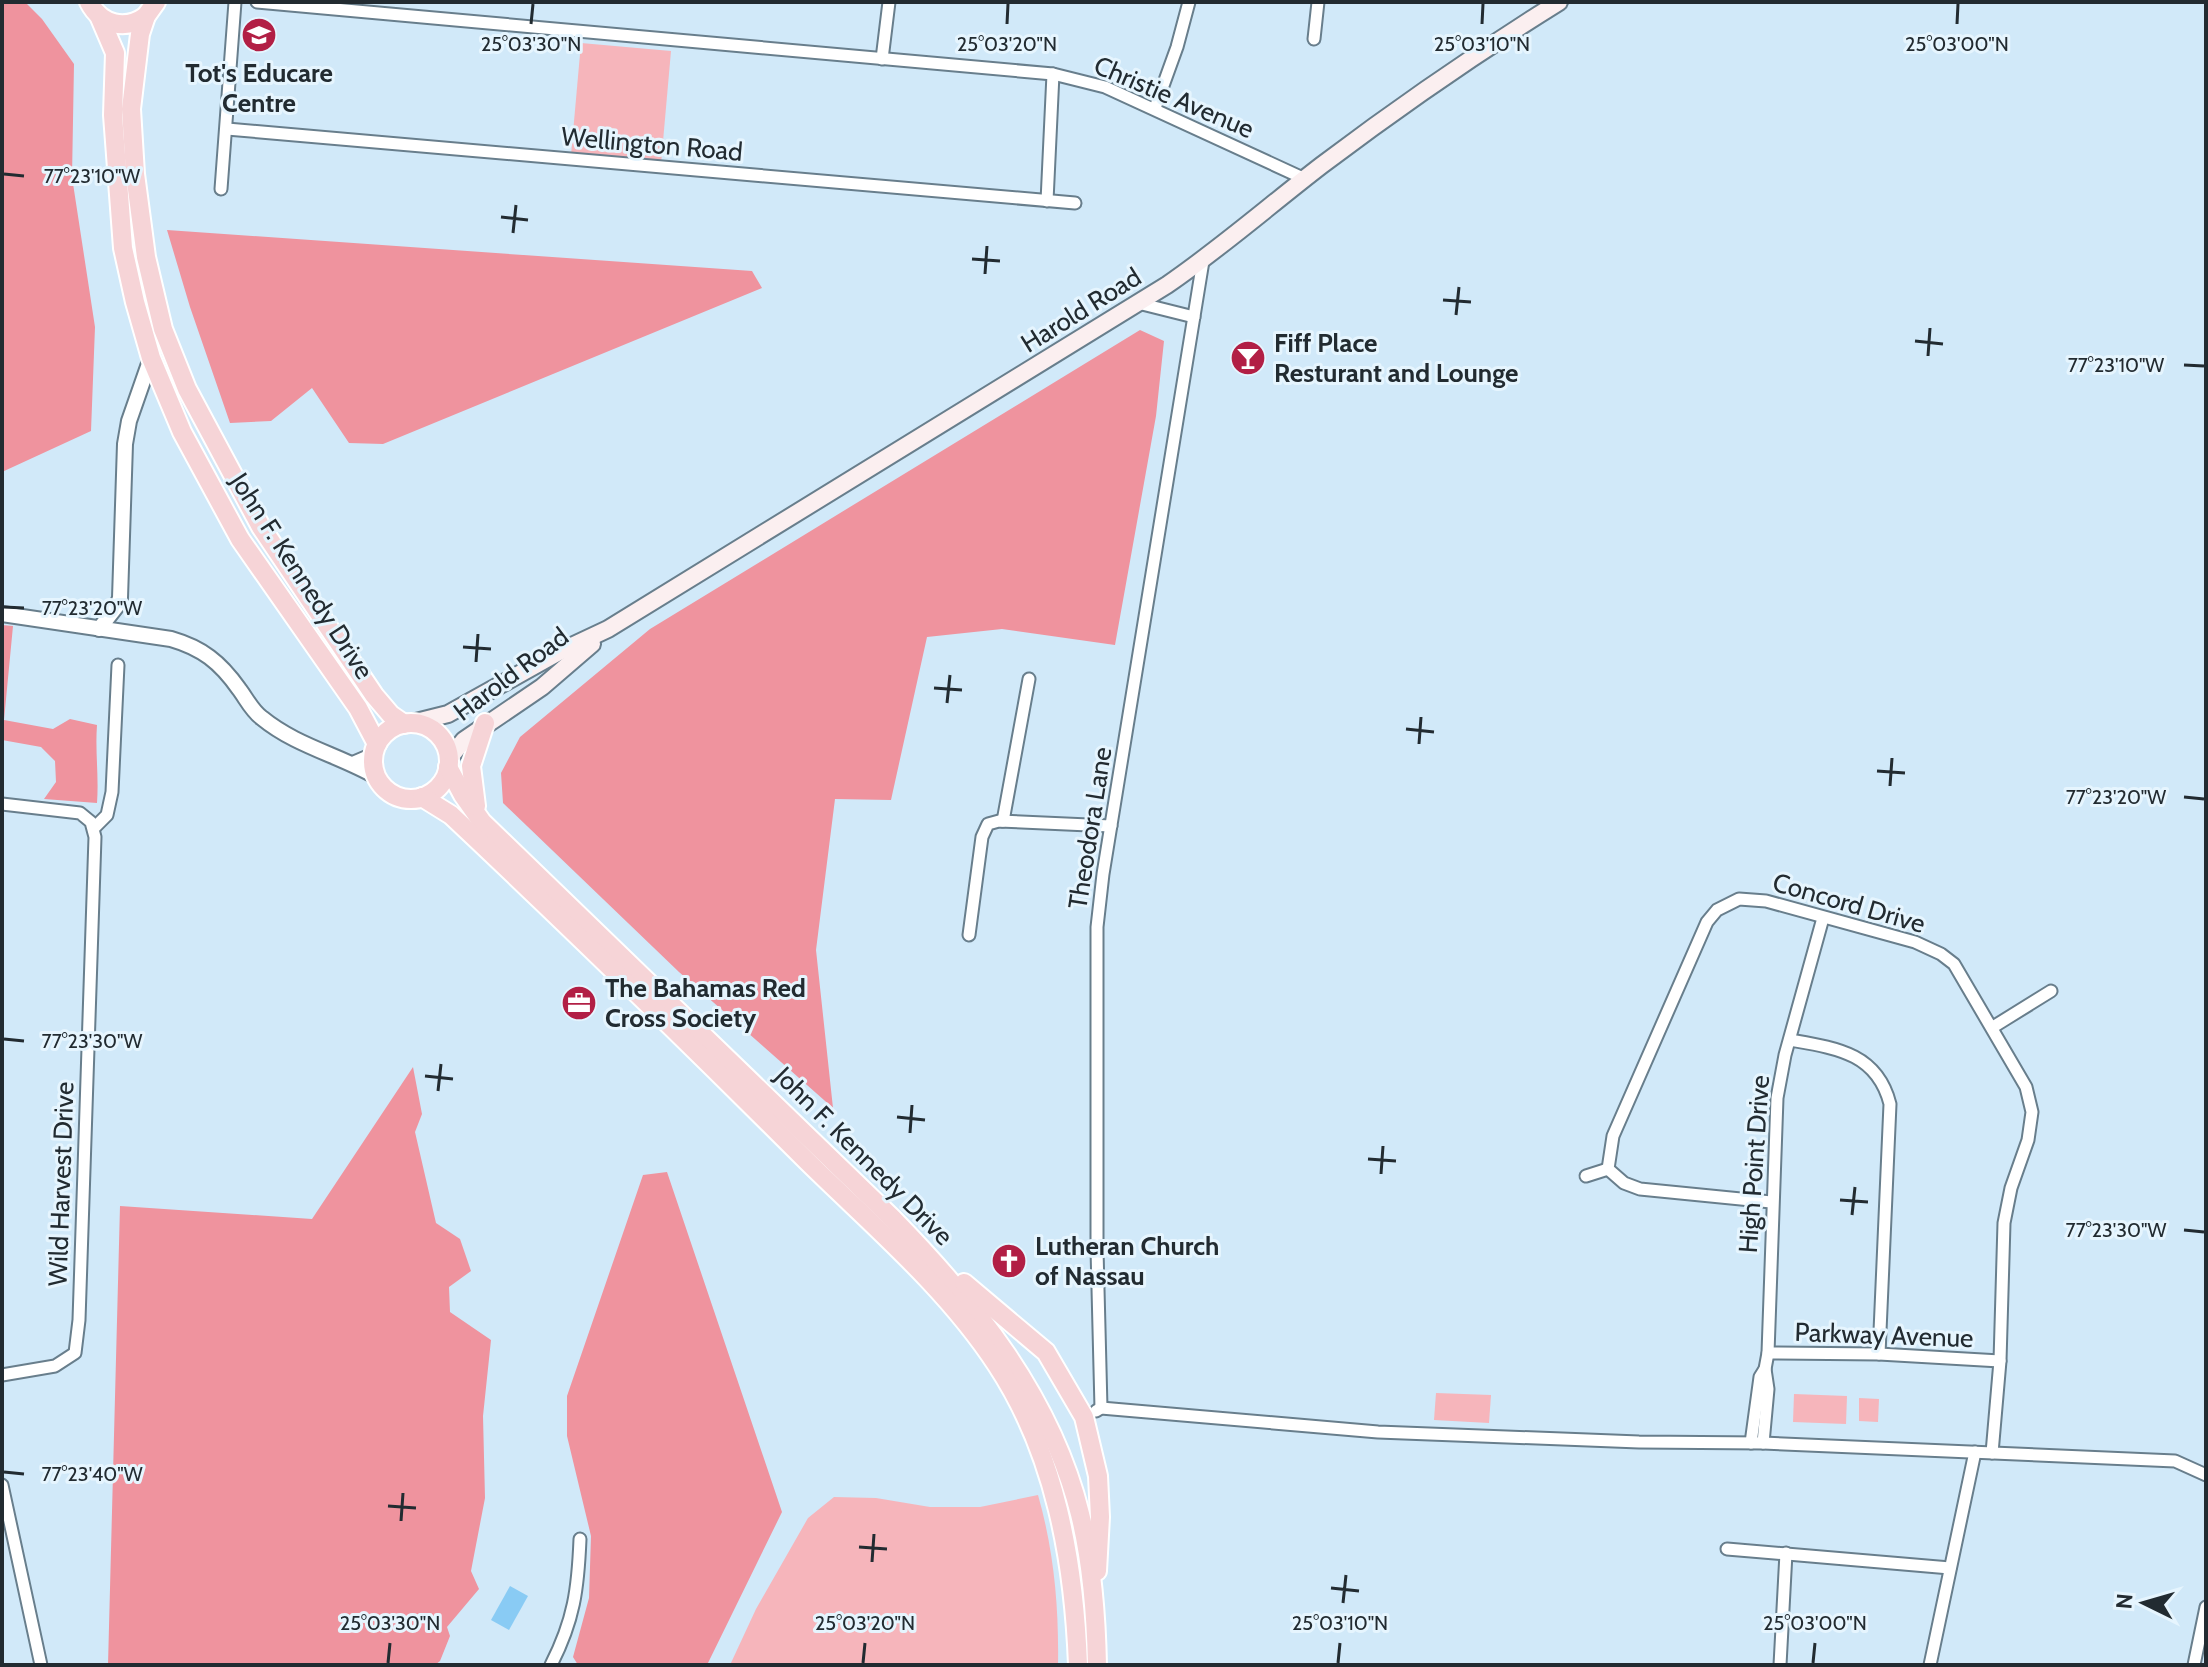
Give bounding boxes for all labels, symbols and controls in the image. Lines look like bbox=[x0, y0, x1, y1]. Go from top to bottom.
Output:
school or university icon: Tot's Educare Centre bbox=[240, 16, 278, 54]
text: 25°03'30"N bbox=[481, 32, 581, 56]
text: 25°03'20"N bbox=[957, 32, 1057, 56]
text: 25°03'10"N bbox=[1434, 32, 1530, 56]
text: 25°03'00"N bbox=[1905, 32, 2009, 56]
street label: Christie Avenue bbox=[1089, 49, 1259, 145]
place label: Tot's Educare Centre bbox=[185, 57, 333, 119]
street label: Wellington Road bbox=[560, 120, 744, 168]
text: 77°23'10"W bbox=[44, 164, 140, 188]
street label: Harold Road bbox=[1015, 261, 1147, 359]
place label: Fiff Place Resturant and Lounge bbox=[1274, 327, 1519, 389]
bar icon: Fiff Place Resturant and Lounge bbox=[1229, 339, 1267, 377]
text: 77°23'10"W bbox=[2068, 353, 2164, 377]
street label: John F. Kennedy Drive bbox=[223, 466, 381, 685]
text: 77°23'20"W bbox=[42, 596, 142, 620]
street label: Harold Road bbox=[447, 620, 575, 728]
street label: Theodora Lane bbox=[1061, 745, 1119, 911]
text: 77°23'20"W bbox=[2066, 785, 2166, 809]
street label: Concord Drive bbox=[1769, 866, 1929, 940]
place label: The Bahamas Red Cross Society bbox=[605, 972, 806, 1034]
office icon: The Bahamas Red Cross Society bbox=[560, 984, 598, 1022]
text: 77°23'30"W bbox=[42, 1029, 142, 1053]
street label: John F. Kennedy Drive bbox=[767, 1059, 960, 1252]
street label: High Point Drive bbox=[1732, 1074, 1776, 1254]
street label: Wild Harvest Drive bbox=[41, 1081, 81, 1287]
text: 77°23'30"W bbox=[2066, 1218, 2166, 1242]
place label: Lutheran Church of Nassau bbox=[1035, 1230, 1219, 1292]
church icon: Lutheran Church of Nassau bbox=[990, 1242, 1028, 1280]
street label: Parkway Avenue bbox=[1794, 1316, 1974, 1354]
text: 77°23'40"W bbox=[41, 1462, 143, 1486]
north arrow bbox=[2104, 1563, 2184, 1643]
text: N bbox=[2110, 1592, 2139, 1610]
text: 25°03'30"N bbox=[340, 1611, 440, 1635]
text: 25°03'20"N bbox=[815, 1611, 915, 1635]
text: 25°03'10"N bbox=[1292, 1611, 1388, 1635]
text: 25°03'00"N bbox=[1763, 1611, 1867, 1635]

